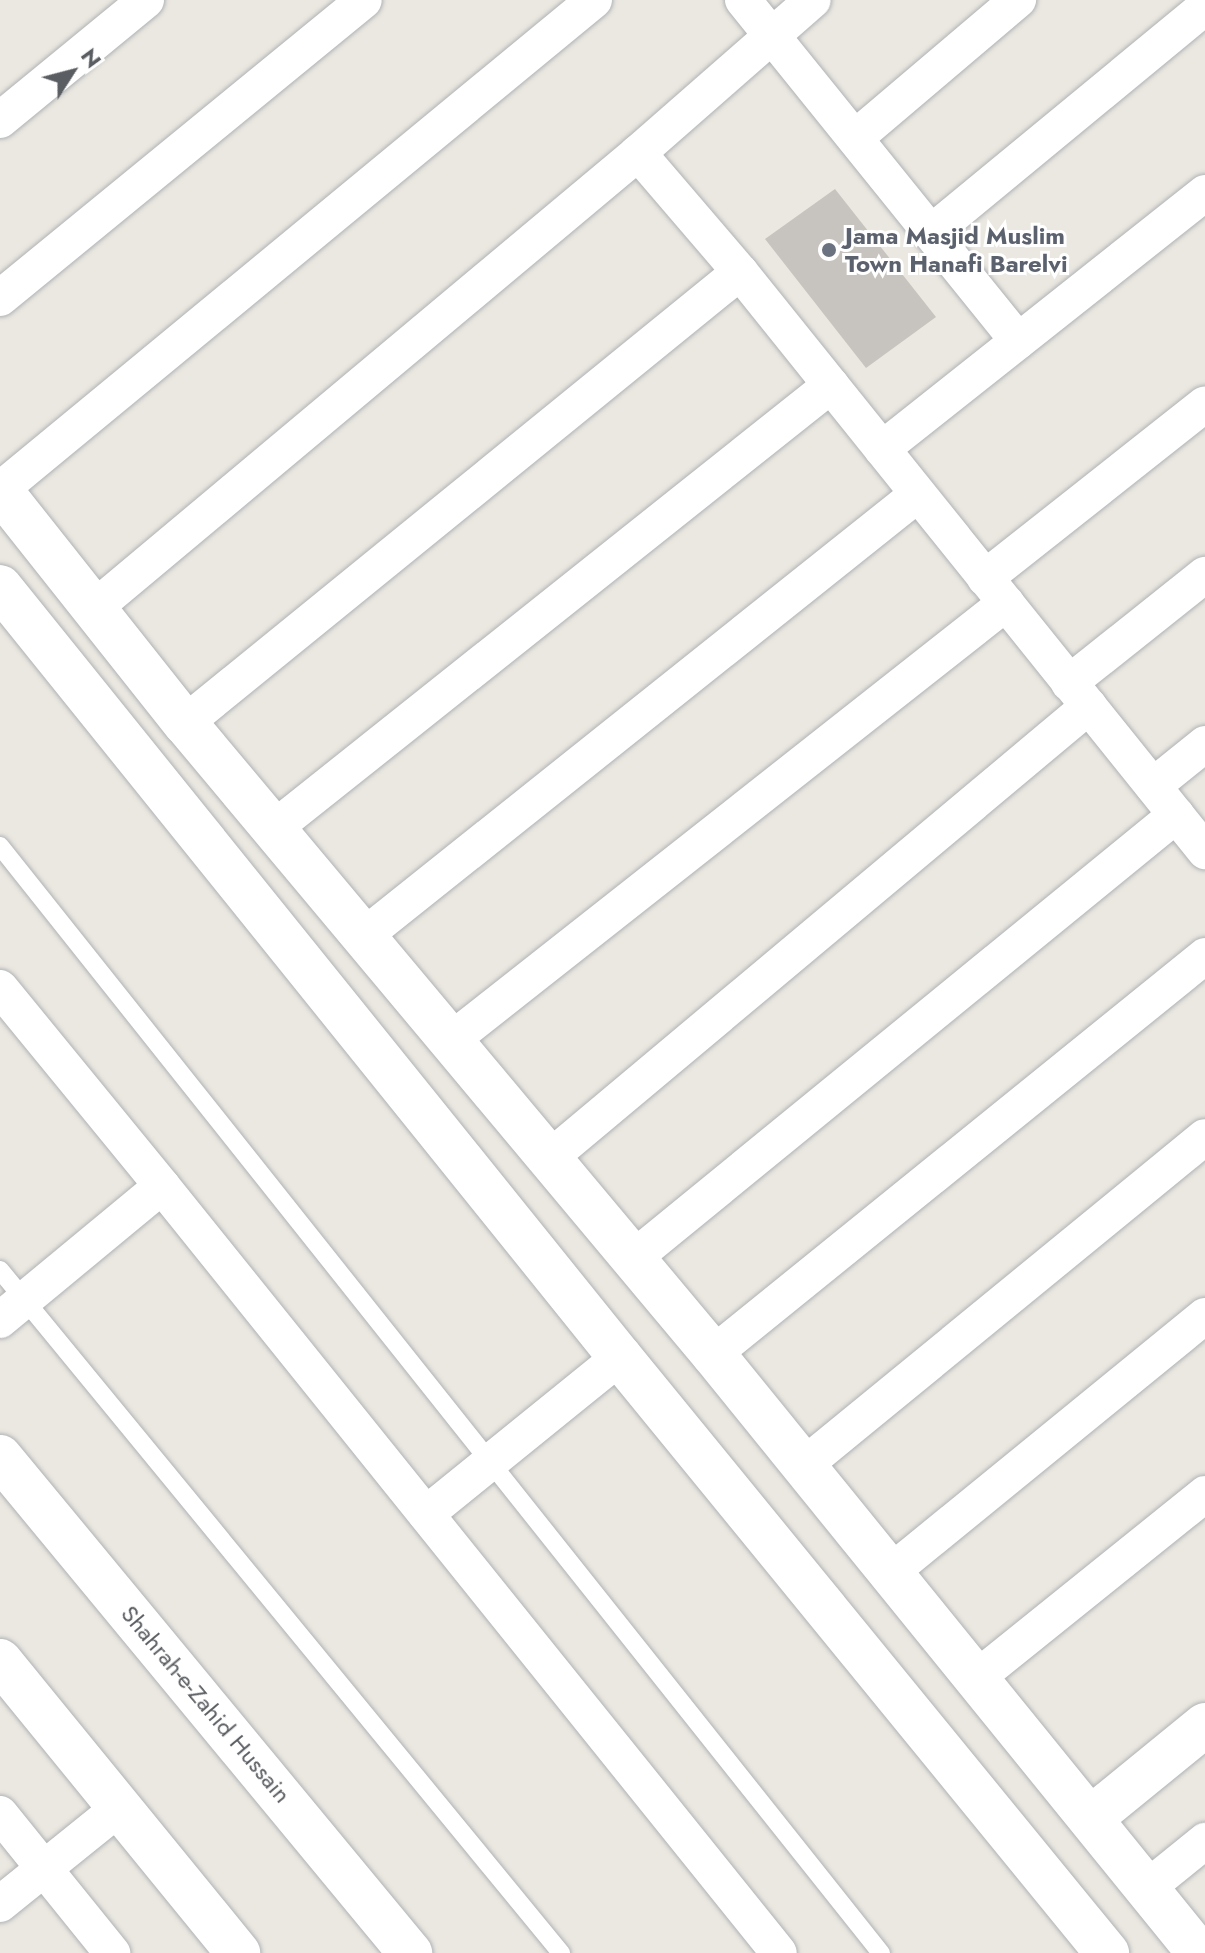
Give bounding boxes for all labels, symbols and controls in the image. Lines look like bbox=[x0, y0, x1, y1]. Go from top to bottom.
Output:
north arrow bbox=[32, 32, 112, 112]
text: N bbox=[73, 41, 109, 74]
place label: Jama Masjid Muslim Town Hanafi Barelvi bbox=[845, 222, 1068, 278]
marker: Jama Masjid Muslim Town Hanafi Barelvi bbox=[820, 241, 838, 259]
street label: Shahrah-e-Zahid Hussain bbox=[115, 1600, 297, 1808]

